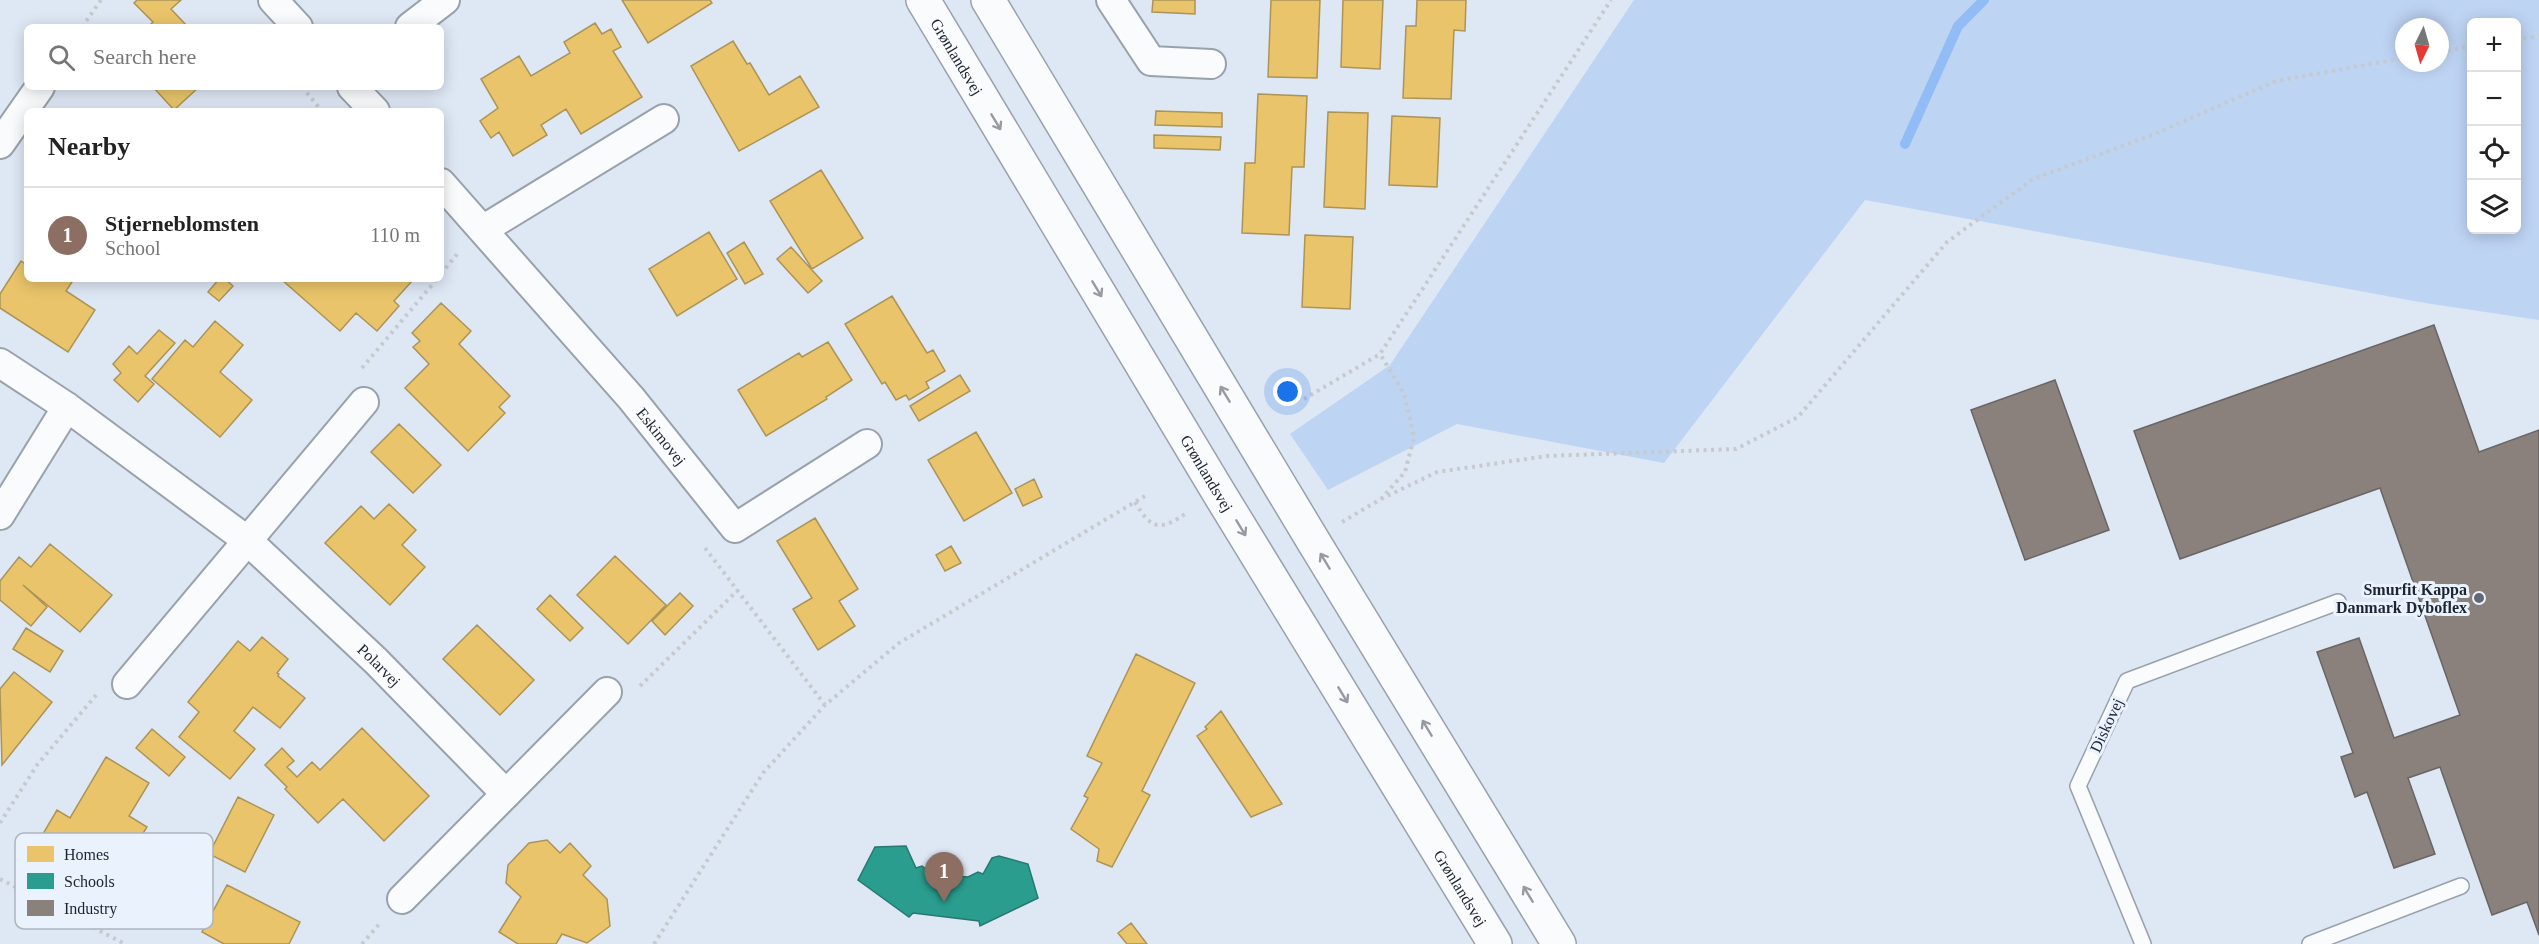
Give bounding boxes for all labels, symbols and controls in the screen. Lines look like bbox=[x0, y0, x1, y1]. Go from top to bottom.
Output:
street label: Grønlandsvej bbox=[927, 15, 986, 99]
north arrow bbox=[2395, 18, 2449, 72]
map controls bbox=[2467, 18, 2521, 234]
button: + bbox=[2467, 18, 2521, 72]
search box bbox=[24, 24, 444, 90]
icon: search bbox=[45, 41, 78, 74]
text: Search here bbox=[93, 44, 196, 69]
button: − bbox=[2467, 72, 2521, 126]
one-way arrow bbox=[991, 113, 1003, 130]
button: locate bbox=[2467, 126, 2521, 180]
text: Nearby bbox=[48, 132, 130, 161]
button: layers bbox=[2467, 180, 2521, 234]
text: Stjerneblomsten bbox=[105, 211, 259, 236]
text: 1 bbox=[63, 224, 73, 246]
text: 110 m bbox=[370, 224, 420, 246]
text: School bbox=[105, 237, 161, 259]
one-way arrow bbox=[1091, 280, 1103, 297]
your location bbox=[1273, 377, 1302, 406]
one-way arrow bbox=[1218, 386, 1230, 403]
street label: Eskimovej bbox=[633, 405, 689, 469]
street label: Grønlandsvej bbox=[1177, 432, 1236, 515]
one-way arrow bbox=[1235, 519, 1247, 536]
one-way arrow bbox=[1319, 553, 1331, 570]
place label: Smurfit Kappa Danmark Dyboflex bbox=[2336, 581, 2467, 617]
marker: Smurfit Kappa Danmark Dyboflex bbox=[2472, 591, 2486, 605]
street label: Polarvej bbox=[354, 640, 404, 691]
one-way arrow bbox=[1337, 686, 1349, 703]
street label: Diskovej bbox=[2087, 695, 2127, 755]
one-way arrow bbox=[1420, 720, 1432, 737]
legend bbox=[15, 833, 213, 929]
text: Homes bbox=[64, 846, 109, 863]
street label: Grønlandsvej bbox=[1430, 847, 1490, 930]
pin: 1 bbox=[924, 852, 964, 902]
text: Schools bbox=[64, 873, 115, 890]
one-way arrow bbox=[1522, 886, 1534, 903]
text: Industry bbox=[64, 900, 117, 918]

